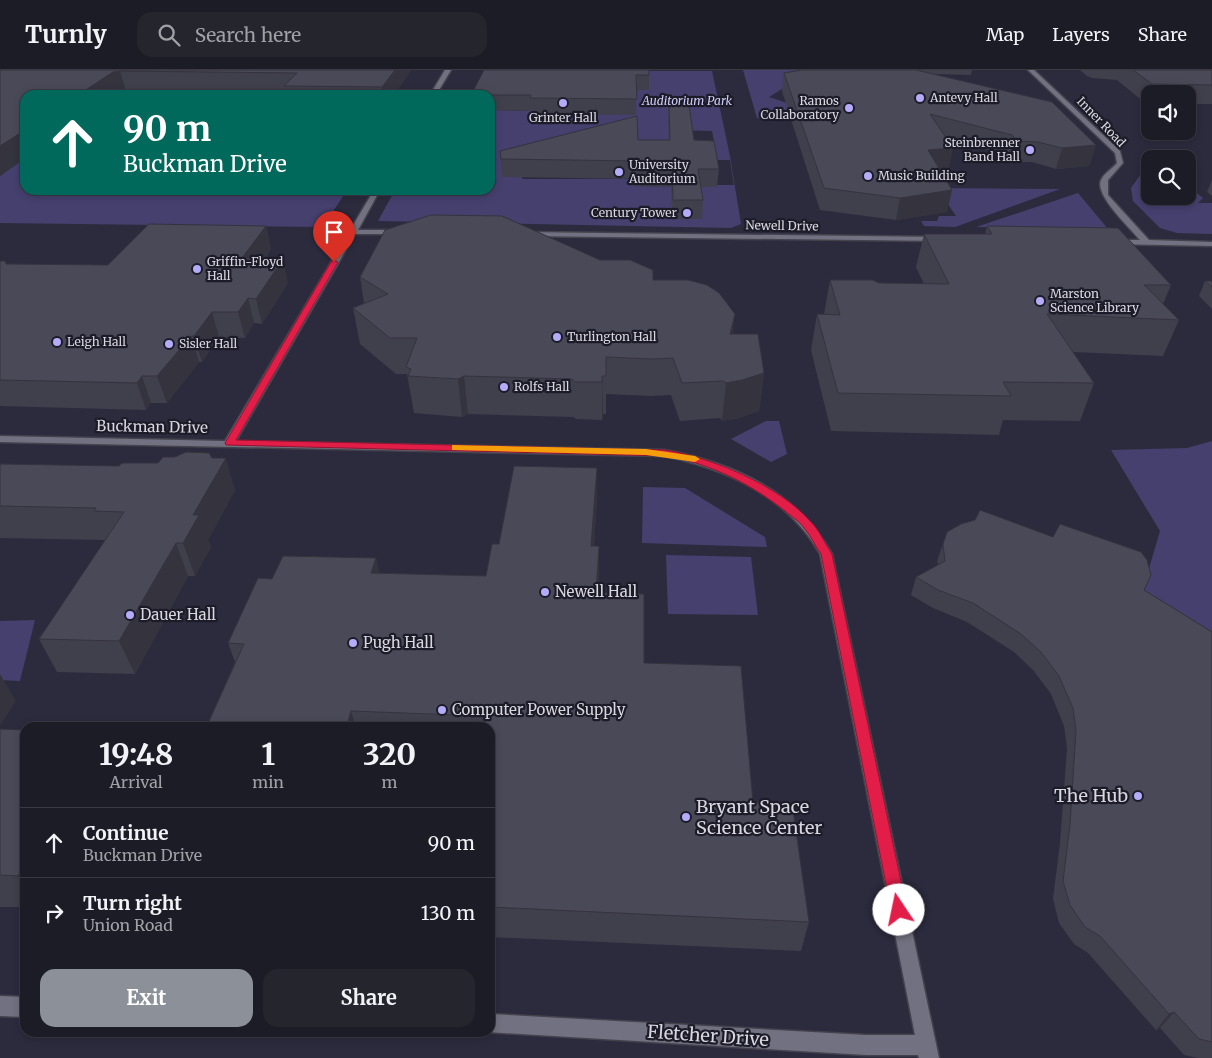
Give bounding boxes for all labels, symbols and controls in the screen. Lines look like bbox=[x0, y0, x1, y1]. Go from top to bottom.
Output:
search box bbox=[137, 12, 487, 57]
text: Turnly bbox=[25, 19, 107, 50]
icon: search bbox=[155, 21, 183, 49]
text: Search here bbox=[195, 23, 301, 47]
text: Map bbox=[986, 23, 1024, 46]
text: Layers bbox=[1052, 23, 1110, 46]
text: Share bbox=[1138, 23, 1187, 46]
map controls bbox=[1141, 85, 1196, 205]
button: sound bbox=[1141, 85, 1196, 140]
place label: Antevy Hall bbox=[929, 90, 998, 105]
marker: Antevy Hall bbox=[914, 92, 926, 104]
park label: Auditorium Park bbox=[641, 93, 733, 108]
place label: Ramos Collaboratory bbox=[761, 93, 839, 122]
street label: Inner Road bbox=[1074, 93, 1129, 150]
marker: Grinter Hall bbox=[557, 97, 569, 109]
marker: Ramos Collaboratory bbox=[843, 102, 855, 114]
text: 90 m bbox=[123, 107, 211, 151]
icon: ahead bbox=[40, 110, 105, 175]
place label: Grinter Hall bbox=[529, 110, 597, 125]
place label: Steinbrenner Band Hall bbox=[945, 135, 1021, 164]
marker: Steinbrenner Band Hall bbox=[1024, 144, 1036, 156]
text: Buckman Drive bbox=[123, 150, 287, 178]
button: search bbox=[1141, 150, 1196, 205]
place label: University Auditorium bbox=[628, 157, 696, 186]
marker: University Auditorium bbox=[613, 166, 625, 178]
place label: Music Building bbox=[878, 168, 966, 183]
marker: Music Building bbox=[862, 170, 874, 182]
place label: Century Tower bbox=[591, 205, 678, 220]
marker: Century Tower bbox=[681, 207, 693, 219]
pin bbox=[313, 211, 355, 262]
street label: Newell Drive bbox=[745, 217, 819, 234]
icon: arrive bbox=[320, 218, 348, 246]
place label: Griffin-Floyd Hall bbox=[207, 254, 283, 283]
marker: Griffin-Floyd Hall bbox=[191, 263, 203, 275]
place label: Marston Science Library bbox=[1050, 286, 1139, 315]
marker: Marston Science Library bbox=[1034, 295, 1046, 307]
place label: Turlington Hall bbox=[567, 329, 657, 344]
marker: Turlington Hall bbox=[551, 331, 563, 343]
place label: Leigh Hall bbox=[67, 334, 126, 349]
marker: Leigh Hall bbox=[51, 336, 63, 348]
place label: Sisler Hall bbox=[179, 336, 238, 351]
marker: Sisler Hall bbox=[163, 338, 175, 350]
place label: Rolfs Hall bbox=[514, 379, 570, 394]
marker: Rolfs Hall bbox=[498, 381, 510, 393]
street label: Buckman Drive bbox=[96, 416, 208, 437]
place label: Newell Hall bbox=[555, 582, 637, 601]
marker: Newell Hall bbox=[539, 586, 551, 598]
place label: Dauer Hall bbox=[140, 605, 216, 624]
marker: Dauer Hall bbox=[124, 609, 136, 621]
place label: Pugh Hall bbox=[363, 633, 434, 652]
marker: Pugh Hall bbox=[347, 637, 359, 649]
place label: Computer Power Supply bbox=[452, 700, 626, 719]
marker: Computer Power Supply bbox=[436, 704, 448, 716]
text: 19:48 bbox=[99, 735, 173, 773]
text: 1 bbox=[261, 735, 275, 773]
text: 320 bbox=[363, 735, 416, 773]
text: Arrival bbox=[109, 772, 163, 792]
text: min bbox=[252, 772, 284, 792]
text: m bbox=[382, 772, 397, 792]
place label: The Hub bbox=[1054, 784, 1128, 807]
marker: The Hub bbox=[1132, 790, 1144, 802]
place label: Bryant Space Science Center bbox=[696, 795, 822, 839]
marker: Bryant Space Science Center bbox=[680, 811, 692, 823]
text: Continue bbox=[83, 821, 169, 845]
icon: ahead bbox=[40, 829, 68, 857]
text: 90 m bbox=[428, 831, 475, 855]
text: Buckman Drive bbox=[83, 845, 202, 865]
position arrow bbox=[872, 883, 924, 935]
text: Turn right bbox=[83, 891, 182, 915]
icon: right bbox=[40, 899, 68, 927]
text: 130 m bbox=[421, 901, 475, 925]
text: Union Road bbox=[83, 915, 173, 935]
button: Exit bbox=[40, 969, 253, 1027]
button: Share bbox=[263, 969, 475, 1027]
street label: Fletcher Drive bbox=[646, 1020, 770, 1051]

